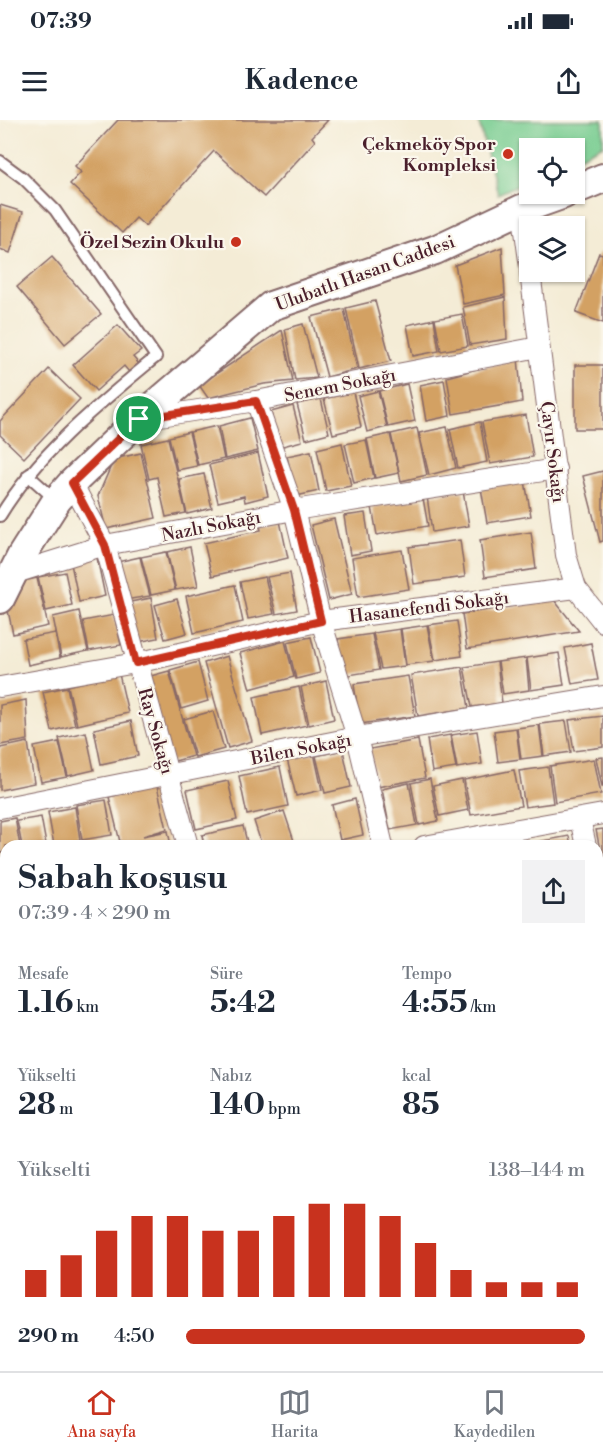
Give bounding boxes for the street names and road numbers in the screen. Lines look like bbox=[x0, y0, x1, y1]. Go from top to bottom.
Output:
street label: Ulubatlı Hasan Caddesi bbox=[272, 230, 458, 317]
street label: Senem Sokağı bbox=[282, 363, 398, 408]
street label: Çayır Sokağı bbox=[535, 400, 570, 504]
street label: Nazlı Sokağı bbox=[160, 506, 263, 547]
street label: Hasanefendi Sokağı bbox=[348, 586, 510, 629]
street label: Ray Sokağı bbox=[132, 685, 179, 777]
street label: Bilen Sokağı bbox=[248, 728, 354, 771]

